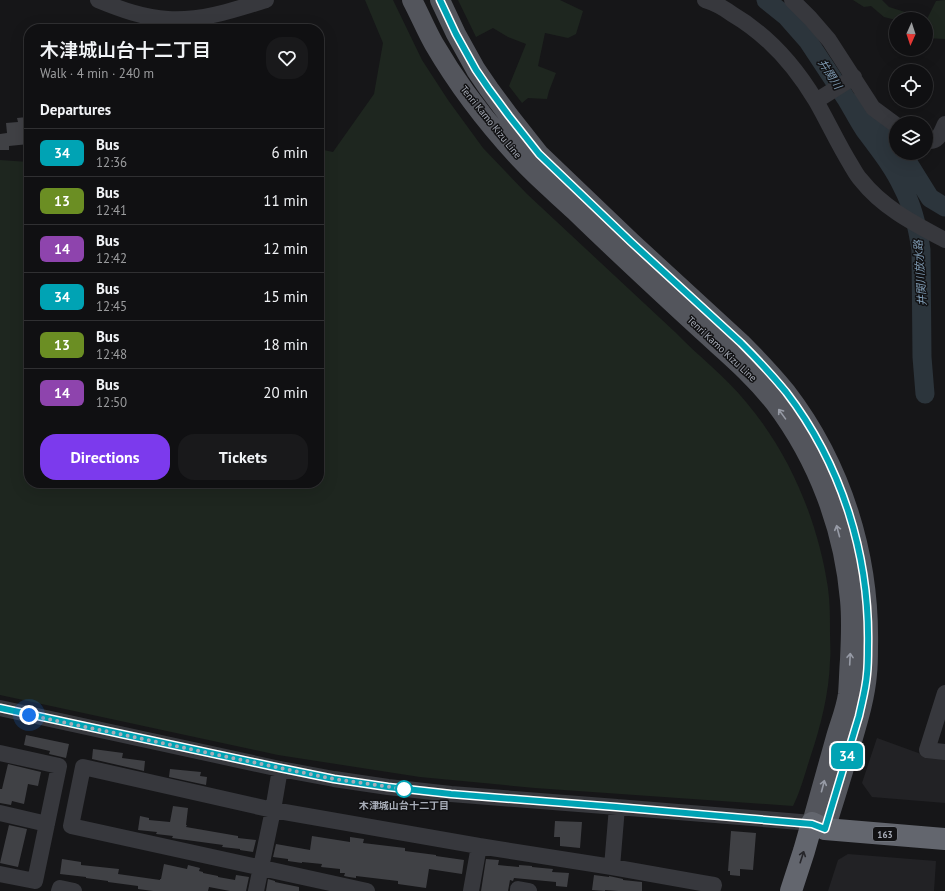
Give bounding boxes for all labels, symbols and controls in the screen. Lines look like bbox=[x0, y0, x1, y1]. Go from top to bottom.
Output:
north arrow bbox=[889, 12, 933, 56]
map controls bbox=[889, 12, 933, 160]
button: heart bbox=[266, 37, 308, 79]
text: 木津城山台十二丁目 bbox=[40, 38, 211, 62]
water label: 井関川 bbox=[815, 56, 845, 92]
button: locate bbox=[889, 64, 933, 108]
text: Walk · 4 min · 240 m bbox=[40, 65, 154, 82]
street label: Tenri Kamo Kizu Line bbox=[458, 83, 524, 161]
text: Departures bbox=[40, 100, 111, 119]
button: layers bbox=[889, 116, 933, 160]
text: Bus bbox=[96, 135, 119, 154]
text: 6 min bbox=[271, 143, 308, 162]
text: 34 bbox=[54, 144, 70, 162]
text: 12:36 bbox=[96, 154, 127, 171]
text: Bus bbox=[96, 183, 119, 202]
text: 11 min bbox=[263, 191, 308, 210]
text: 13 bbox=[54, 192, 70, 210]
text: 12:41 bbox=[96, 202, 127, 219]
text: Bus bbox=[96, 231, 119, 250]
text: 12 min bbox=[263, 239, 308, 258]
water label: 井関川放水路 bbox=[911, 239, 929, 306]
text: 14 bbox=[54, 240, 70, 258]
text: 12:42 bbox=[96, 250, 127, 267]
text: Bus bbox=[96, 279, 119, 298]
text: 15 min bbox=[263, 287, 308, 306]
text: 34 bbox=[54, 288, 70, 306]
text: 12:45 bbox=[96, 298, 127, 315]
street label: Tenri Kamo Kizu Line bbox=[685, 313, 759, 385]
text: Bus bbox=[96, 327, 119, 346]
text: 18 min bbox=[263, 335, 308, 354]
text: 13 bbox=[54, 336, 70, 354]
text: 12:48 bbox=[96, 346, 127, 363]
text: Bus bbox=[96, 375, 119, 394]
text: 20 min bbox=[263, 383, 308, 402]
text: 14 bbox=[54, 384, 70, 402]
text: 12:50 bbox=[96, 394, 127, 411]
one-way arrow bbox=[778, 409, 786, 420]
button: Directions bbox=[40, 434, 170, 480]
button: Tickets bbox=[178, 434, 308, 480]
one-way arrow bbox=[834, 525, 841, 538]
one-way arrow bbox=[846, 653, 853, 666]
your location bbox=[19, 705, 39, 725]
line badge: 34 bbox=[829, 743, 865, 769]
text: 34 bbox=[839, 747, 855, 765]
marker: 木津城山台十二丁目 bbox=[395, 780, 413, 798]
one-way arrow bbox=[819, 780, 827, 793]
place label: 木津城山台十二丁目 bbox=[358, 799, 449, 812]
road number: 163 bbox=[873, 827, 897, 841]
one-way arrow bbox=[799, 851, 806, 864]

